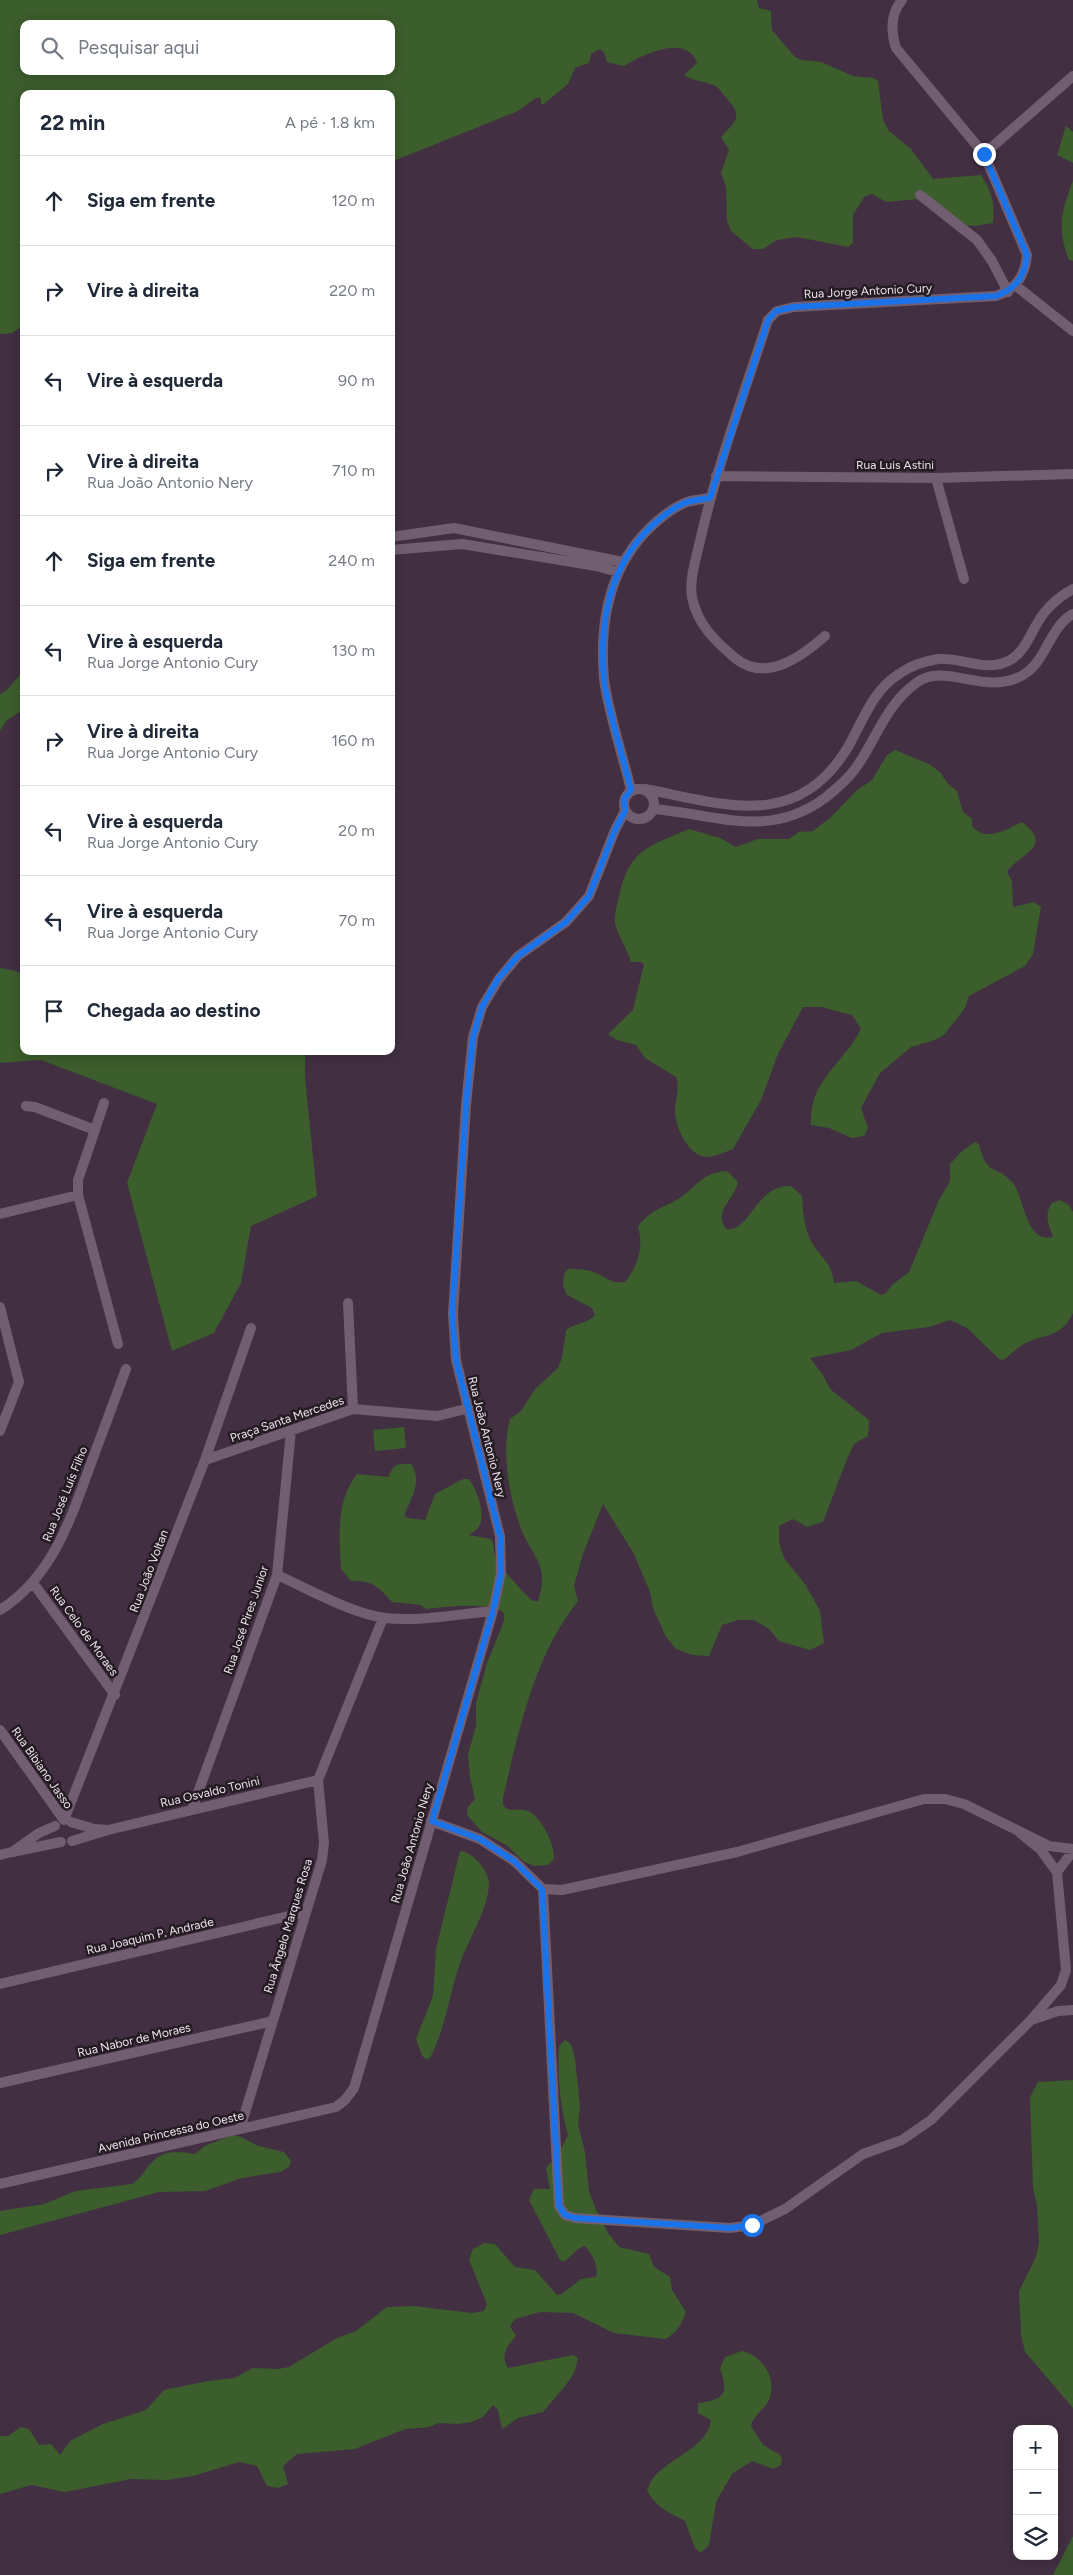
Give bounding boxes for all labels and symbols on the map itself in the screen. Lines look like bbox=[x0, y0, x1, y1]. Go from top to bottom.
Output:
route end bbox=[973, 143, 996, 166]
street label: Rua Jorge Antonio Cury bbox=[803, 281, 933, 301]
street label: Rua Luis Astini bbox=[856, 458, 934, 472]
street label: Rua João Antonio Nery bbox=[465, 1375, 509, 1500]
street label: Praça Santa Mercedes bbox=[228, 1393, 346, 1445]
street label: Rua José Luís Filho bbox=[40, 1444, 91, 1544]
street label: Rua João Voltan bbox=[127, 1527, 171, 1614]
street label: Rua José Pires Junior bbox=[221, 1564, 271, 1676]
street label: Rua Celo de Moraes bbox=[47, 1584, 121, 1679]
street label: Rua Bibiano Jasso bbox=[9, 1724, 75, 1812]
street label: Rua Osvaldo Tonini bbox=[159, 1774, 261, 1810]
street label: Rua João Antonio Nery bbox=[388, 1781, 436, 1905]
street label: Rua Ângelo Marques Rosa bbox=[261, 1857, 315, 1995]
street label: Rua Joaquim P. Andrade bbox=[85, 1914, 215, 1957]
street label: Rua Nabor de Moraes bbox=[76, 2020, 192, 2060]
street label: Avenida Princessa do Oeste bbox=[97, 2108, 246, 2156]
route start bbox=[741, 2214, 764, 2237]

